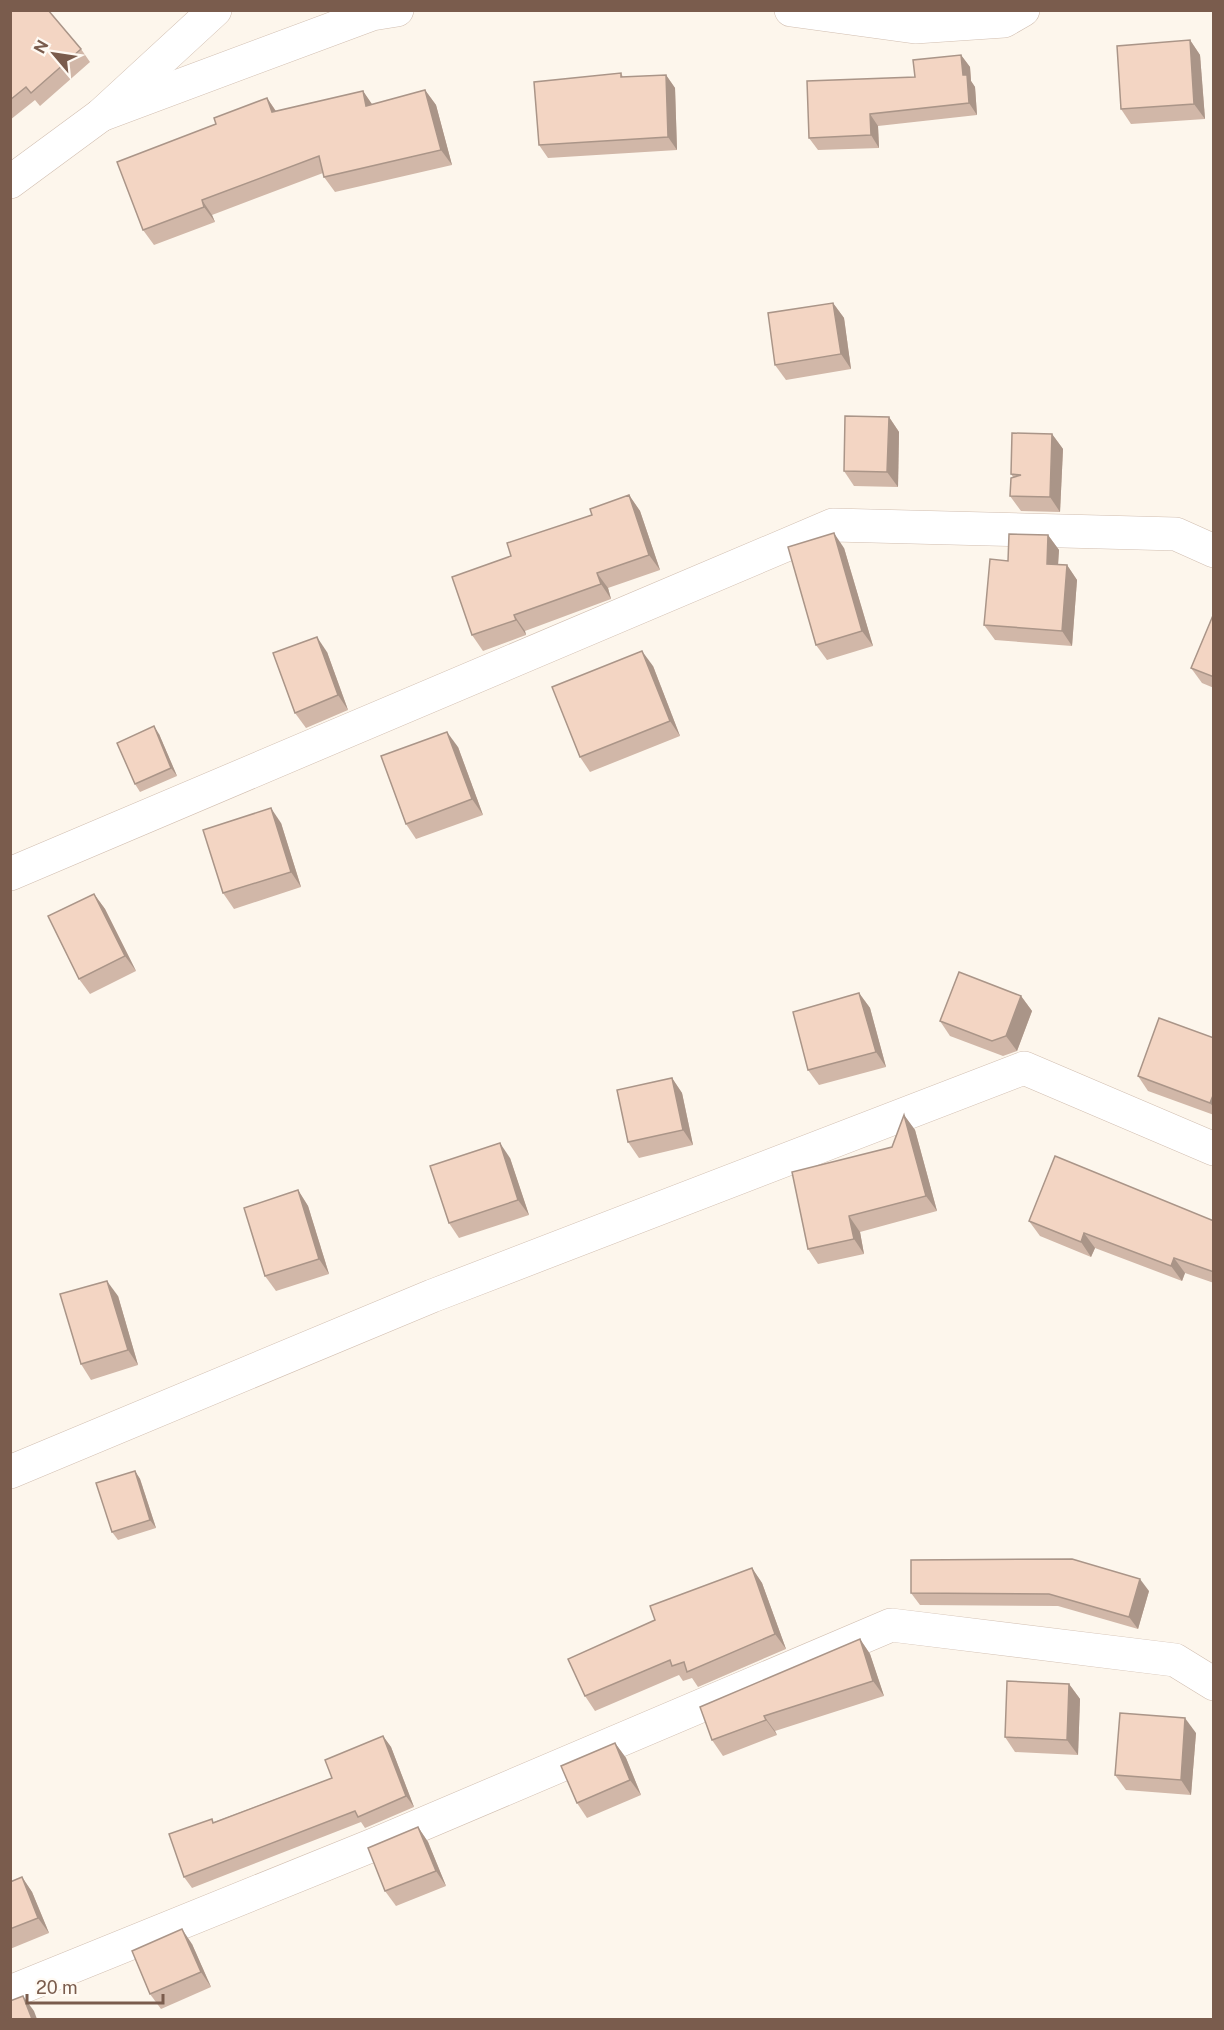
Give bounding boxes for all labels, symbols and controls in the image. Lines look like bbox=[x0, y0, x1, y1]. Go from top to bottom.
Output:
north arrow bbox=[24, 24, 84, 84]
text: N bbox=[30, 37, 53, 57]
scale bar bbox=[27, 1967, 164, 2005]
text: 20 m bbox=[36, 1977, 78, 1998]

